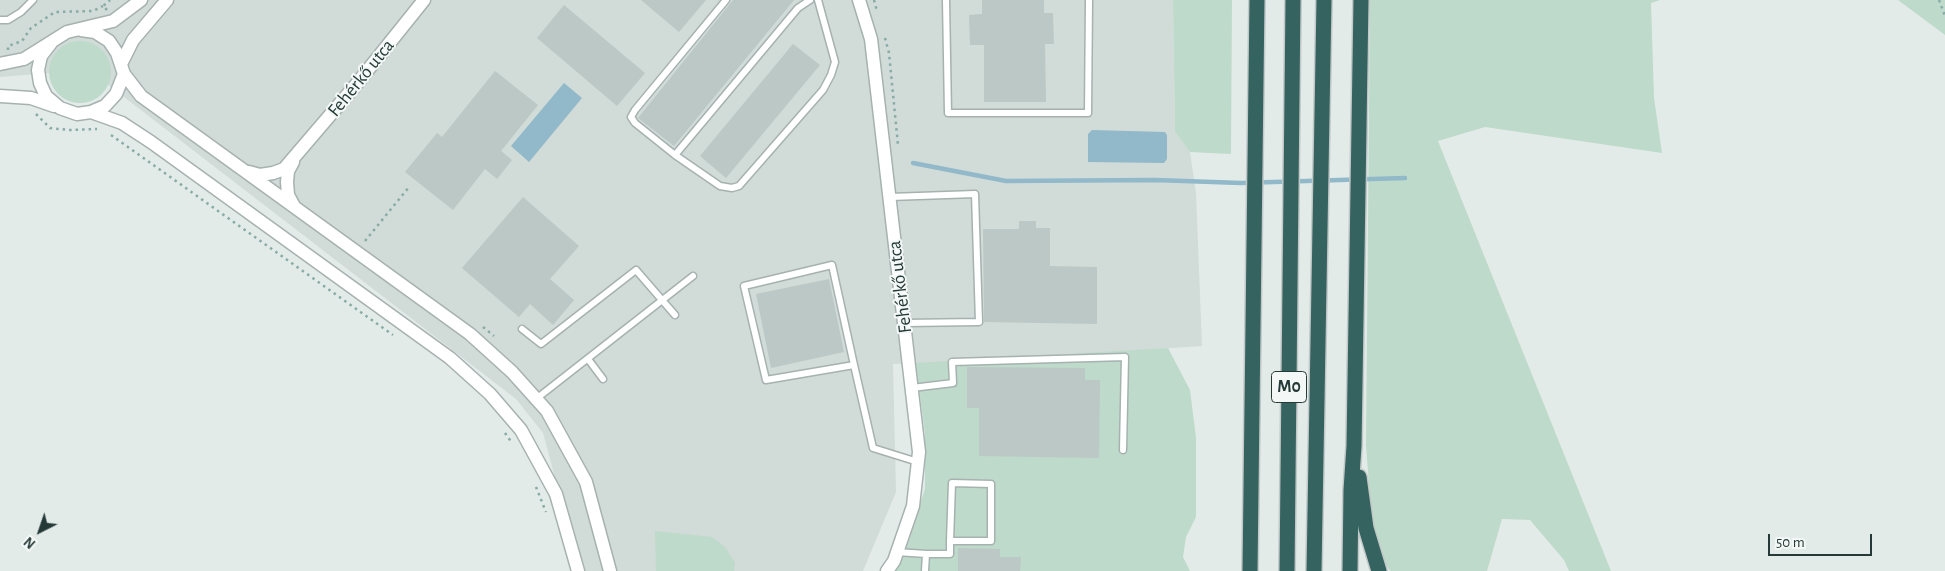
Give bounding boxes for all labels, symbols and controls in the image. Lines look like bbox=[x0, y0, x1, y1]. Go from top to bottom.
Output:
street label: Fehérkő utca bbox=[323, 35, 399, 121]
street label: Fehérkő utca bbox=[883, 239, 917, 335]
road number: M0 bbox=[1272, 372, 1306, 402]
north arrow bbox=[15, 506, 65, 556]
scale bar bbox=[1770, 524, 1874, 556]
text: N bbox=[22, 534, 38, 551]
text: 50 m bbox=[1776, 535, 1805, 550]

